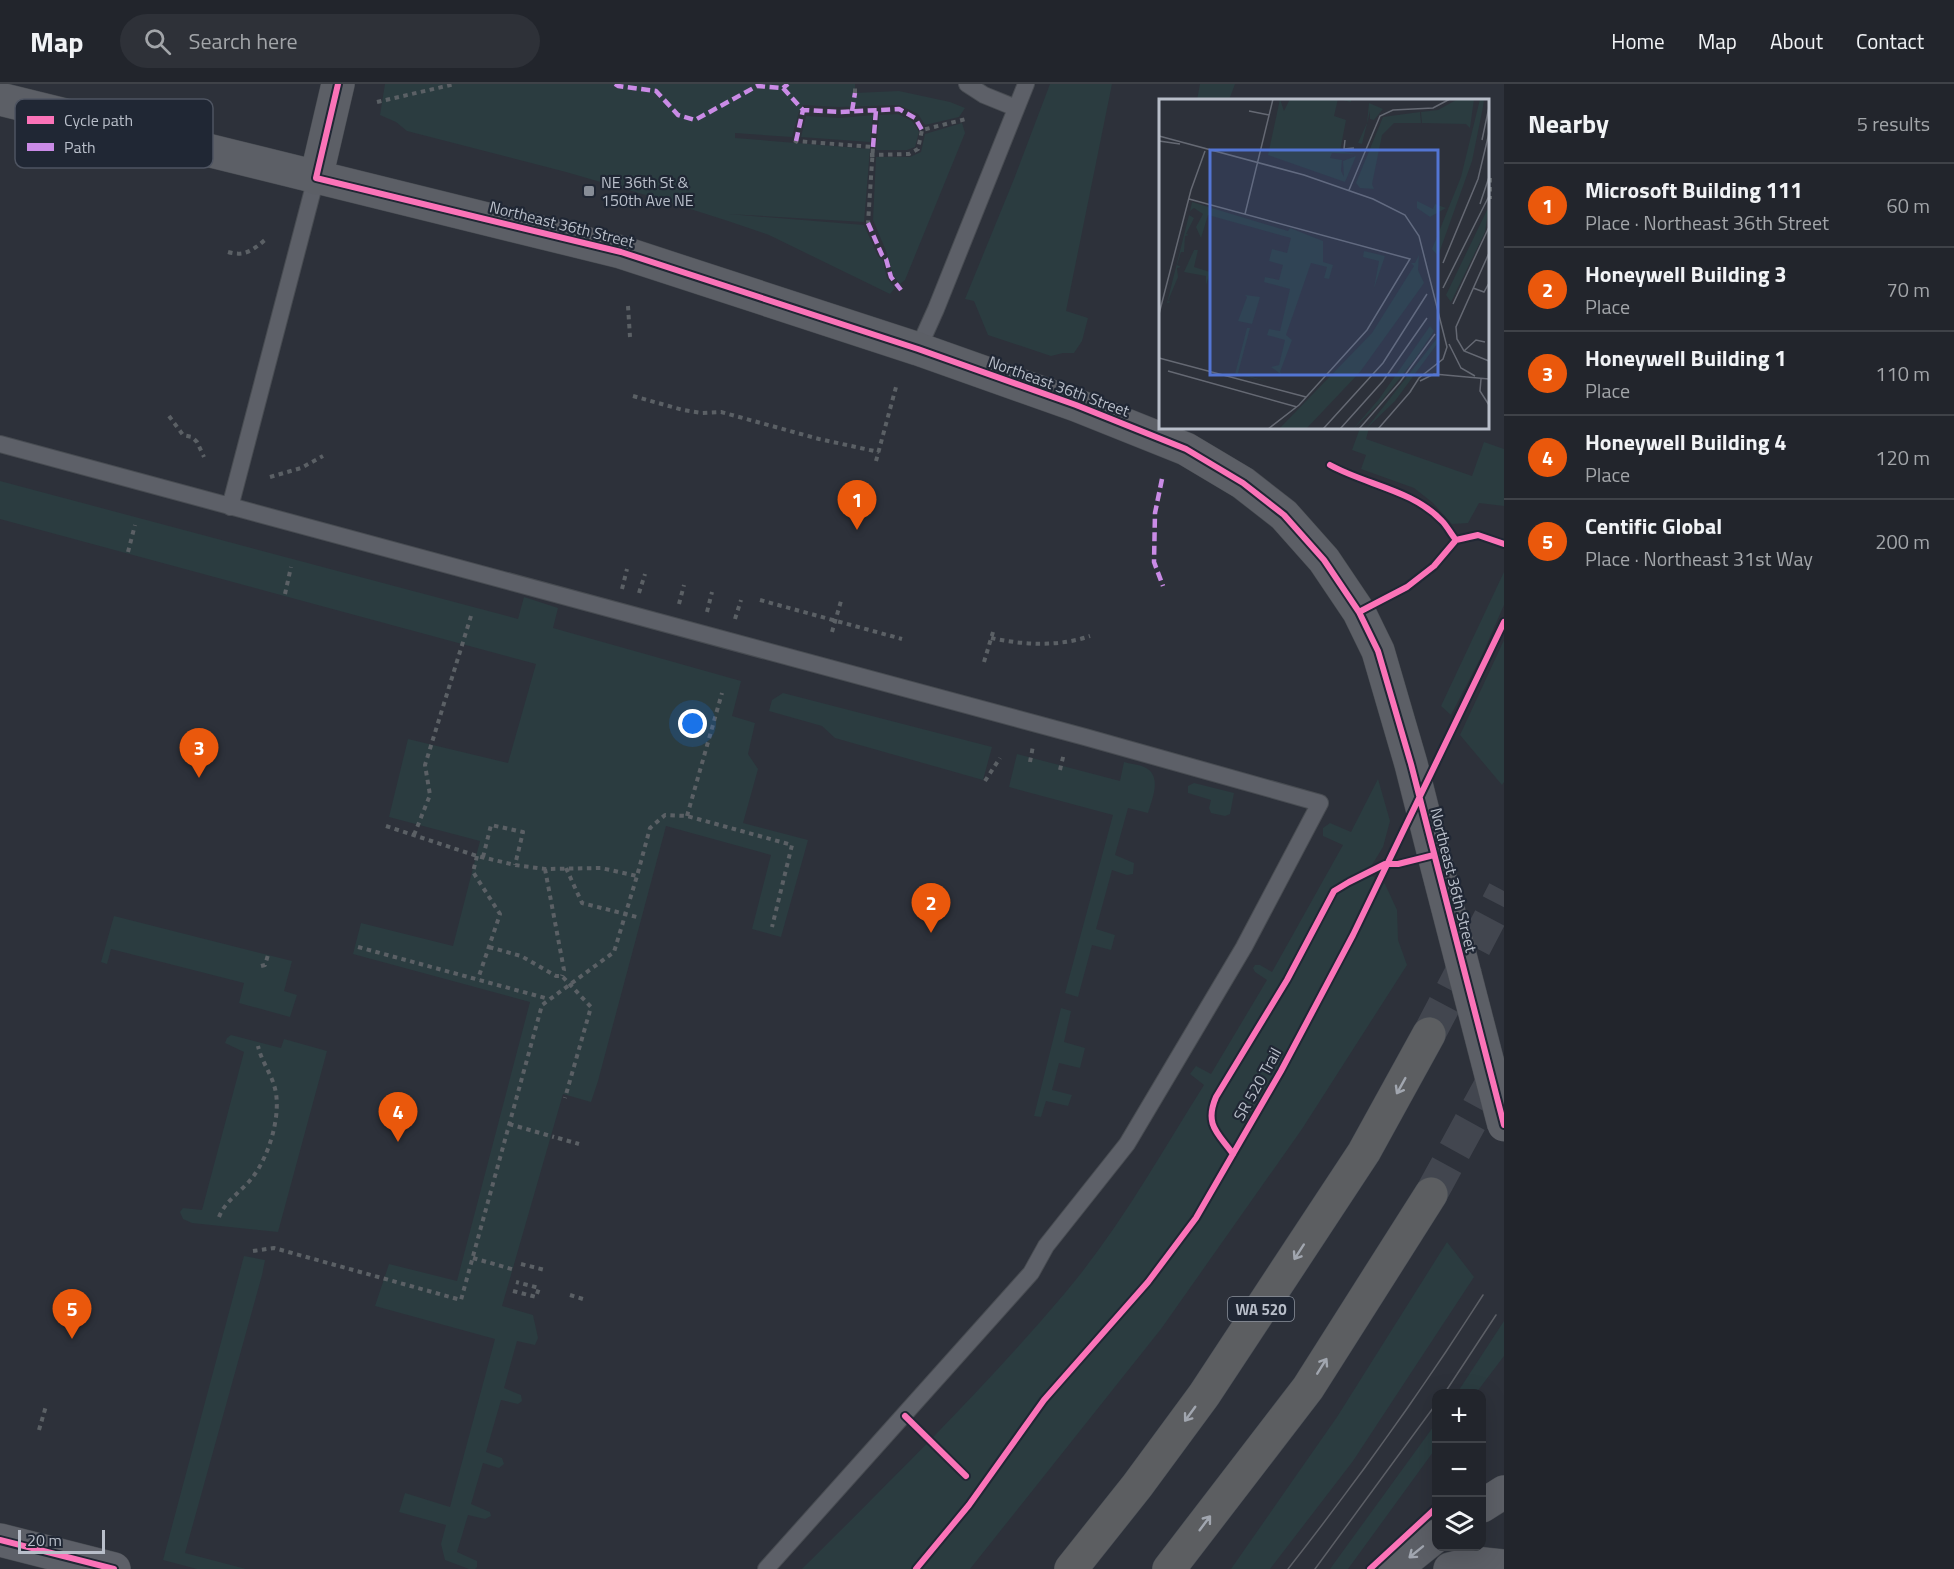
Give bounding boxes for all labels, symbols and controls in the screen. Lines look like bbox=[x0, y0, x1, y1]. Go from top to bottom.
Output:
search box bbox=[120, 14, 540, 68]
text: Map bbox=[30, 20, 84, 63]
text: Search here bbox=[189, 24, 298, 58]
icon: search bbox=[141, 25, 174, 58]
text: Home bbox=[1611, 25, 1665, 57]
text: Map bbox=[1698, 25, 1737, 57]
text: About bbox=[1770, 25, 1823, 57]
text: Contact bbox=[1856, 25, 1924, 57]
legend bbox=[15, 99, 213, 168]
inset map bbox=[1159, 99, 1489, 429]
text: Nearby bbox=[1528, 104, 1609, 143]
text: Cycle path bbox=[64, 108, 133, 132]
text: 5 results bbox=[1857, 108, 1930, 139]
text: Path bbox=[64, 135, 96, 159]
place label: NE 36th St & 150th Ave NE bbox=[601, 170, 694, 212]
text: Microsoft Building 111 bbox=[1585, 173, 1803, 207]
marker: NE 36th St & 150th Ave NE bbox=[582, 184, 596, 198]
text: 1 bbox=[1542, 190, 1553, 221]
text: 60 m bbox=[1886, 190, 1930, 221]
street label: Northeast 36th Street bbox=[487, 194, 637, 254]
text: Place · Northeast 36th Street bbox=[1585, 207, 1829, 238]
text: Honeywell Building 3 bbox=[1585, 257, 1787, 291]
text: 2 bbox=[1542, 274, 1553, 305]
text: 70 m bbox=[1886, 274, 1930, 305]
text: Place bbox=[1585, 291, 1630, 322]
text: Honeywell Building 1 bbox=[1585, 341, 1787, 375]
street label: Northeast 36th Street bbox=[985, 349, 1133, 423]
text: 3 bbox=[1542, 358, 1553, 389]
text: 110 m bbox=[1875, 358, 1930, 389]
text: Place bbox=[1585, 375, 1630, 406]
text: Honeywell Building 4 bbox=[1585, 425, 1787, 459]
text: 4 bbox=[1542, 442, 1553, 473]
text: 120 m bbox=[1875, 442, 1930, 473]
text: Place bbox=[1585, 459, 1630, 490]
pin: 1 bbox=[838, 480, 876, 530]
text: Centific Global bbox=[1585, 509, 1722, 543]
text: 5 bbox=[1542, 526, 1553, 557]
text: 200 m bbox=[1875, 526, 1930, 557]
text: Place · Northeast 31st Way bbox=[1585, 543, 1813, 574]
your location bbox=[678, 709, 707, 738]
pin: 3 bbox=[180, 728, 218, 778]
street label: Northeast 36th Street bbox=[1424, 805, 1484, 955]
pin: 2 bbox=[912, 884, 950, 933]
street label: SR 520 Trail bbox=[1227, 1043, 1287, 1125]
one-way arrow bbox=[1395, 1076, 1406, 1094]
pin: 4 bbox=[378, 1092, 418, 1142]
one-way arrow bbox=[1292, 1243, 1305, 1260]
pin: 5 bbox=[52, 1290, 92, 1339]
road number: WA 520 bbox=[1228, 1297, 1294, 1321]
one-way arrow bbox=[1315, 1358, 1328, 1375]
map controls bbox=[1432, 1389, 1486, 1551]
button: + bbox=[1432, 1389, 1486, 1443]
one-way arrow bbox=[1184, 1405, 1197, 1421]
button: − bbox=[1432, 1443, 1486, 1497]
button: layers bbox=[1432, 1497, 1486, 1551]
one-way arrow bbox=[1198, 1515, 1211, 1531]
scale bar bbox=[18, 1527, 105, 1554]
text: 20 m bbox=[27, 1528, 62, 1552]
one-way arrow bbox=[1408, 1546, 1424, 1559]

